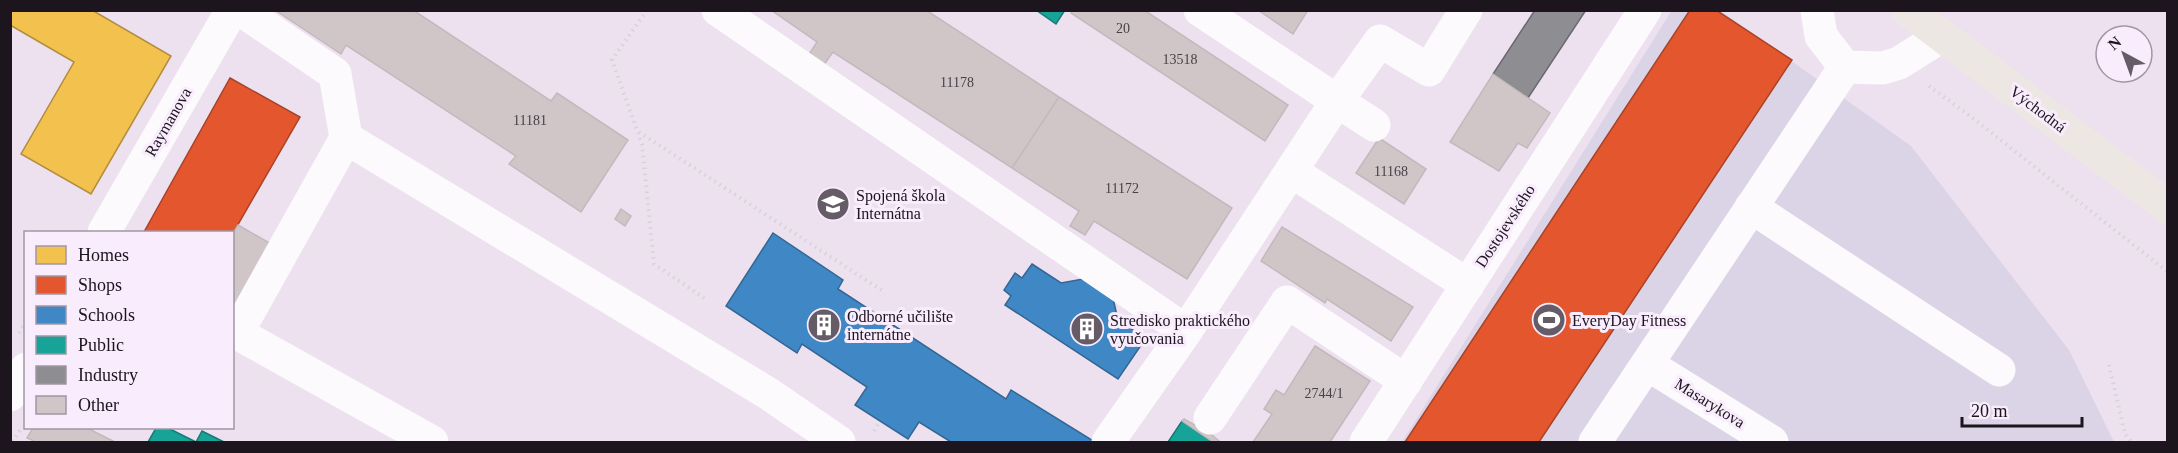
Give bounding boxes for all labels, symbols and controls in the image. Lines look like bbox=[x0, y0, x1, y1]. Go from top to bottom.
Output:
house number: 20 bbox=[1116, 21, 1130, 36]
north arrow bbox=[2094, 24, 2154, 84]
text: N bbox=[2105, 33, 2125, 53]
house number: 13518 bbox=[1163, 52, 1198, 67]
house number: 11178 bbox=[940, 75, 974, 90]
street label: Východná bbox=[2006, 82, 2069, 136]
street label: Raymanova bbox=[142, 85, 195, 160]
house number: 11181 bbox=[513, 113, 547, 128]
house number: 11168 bbox=[1374, 164, 1408, 179]
house number: 11172 bbox=[1105, 181, 1139, 196]
street label: Dostojevského bbox=[1472, 181, 1539, 271]
school or university icon: Spojená škola Internátna bbox=[815, 186, 851, 222]
place label: Spojená škola Internátna bbox=[856, 187, 945, 222]
legend bbox=[24, 231, 234, 429]
text: Homes bbox=[78, 245, 129, 265]
text: Shops bbox=[78, 275, 122, 295]
sports icon: EveryDay Fitness bbox=[1531, 302, 1567, 338]
text: Schools bbox=[78, 305, 135, 325]
building icon: Odborné učilište internátne bbox=[806, 307, 842, 343]
place label: Odborné učilište internátne bbox=[847, 308, 953, 343]
building icon: Stredisko praktického vyučovania bbox=[1069, 311, 1105, 347]
place label: Stredisko praktického vyučovania bbox=[1110, 312, 1250, 348]
place label: EveryDay Fitness bbox=[1572, 312, 1686, 330]
text: Public bbox=[78, 335, 124, 355]
text: Industry bbox=[78, 365, 138, 385]
street label: Masarykova bbox=[1671, 375, 1748, 432]
house number: 2744/1 bbox=[1305, 386, 1343, 401]
scale bar bbox=[1962, 390, 2082, 428]
text: Other bbox=[78, 395, 119, 415]
text: 20 m bbox=[1971, 401, 2008, 421]

